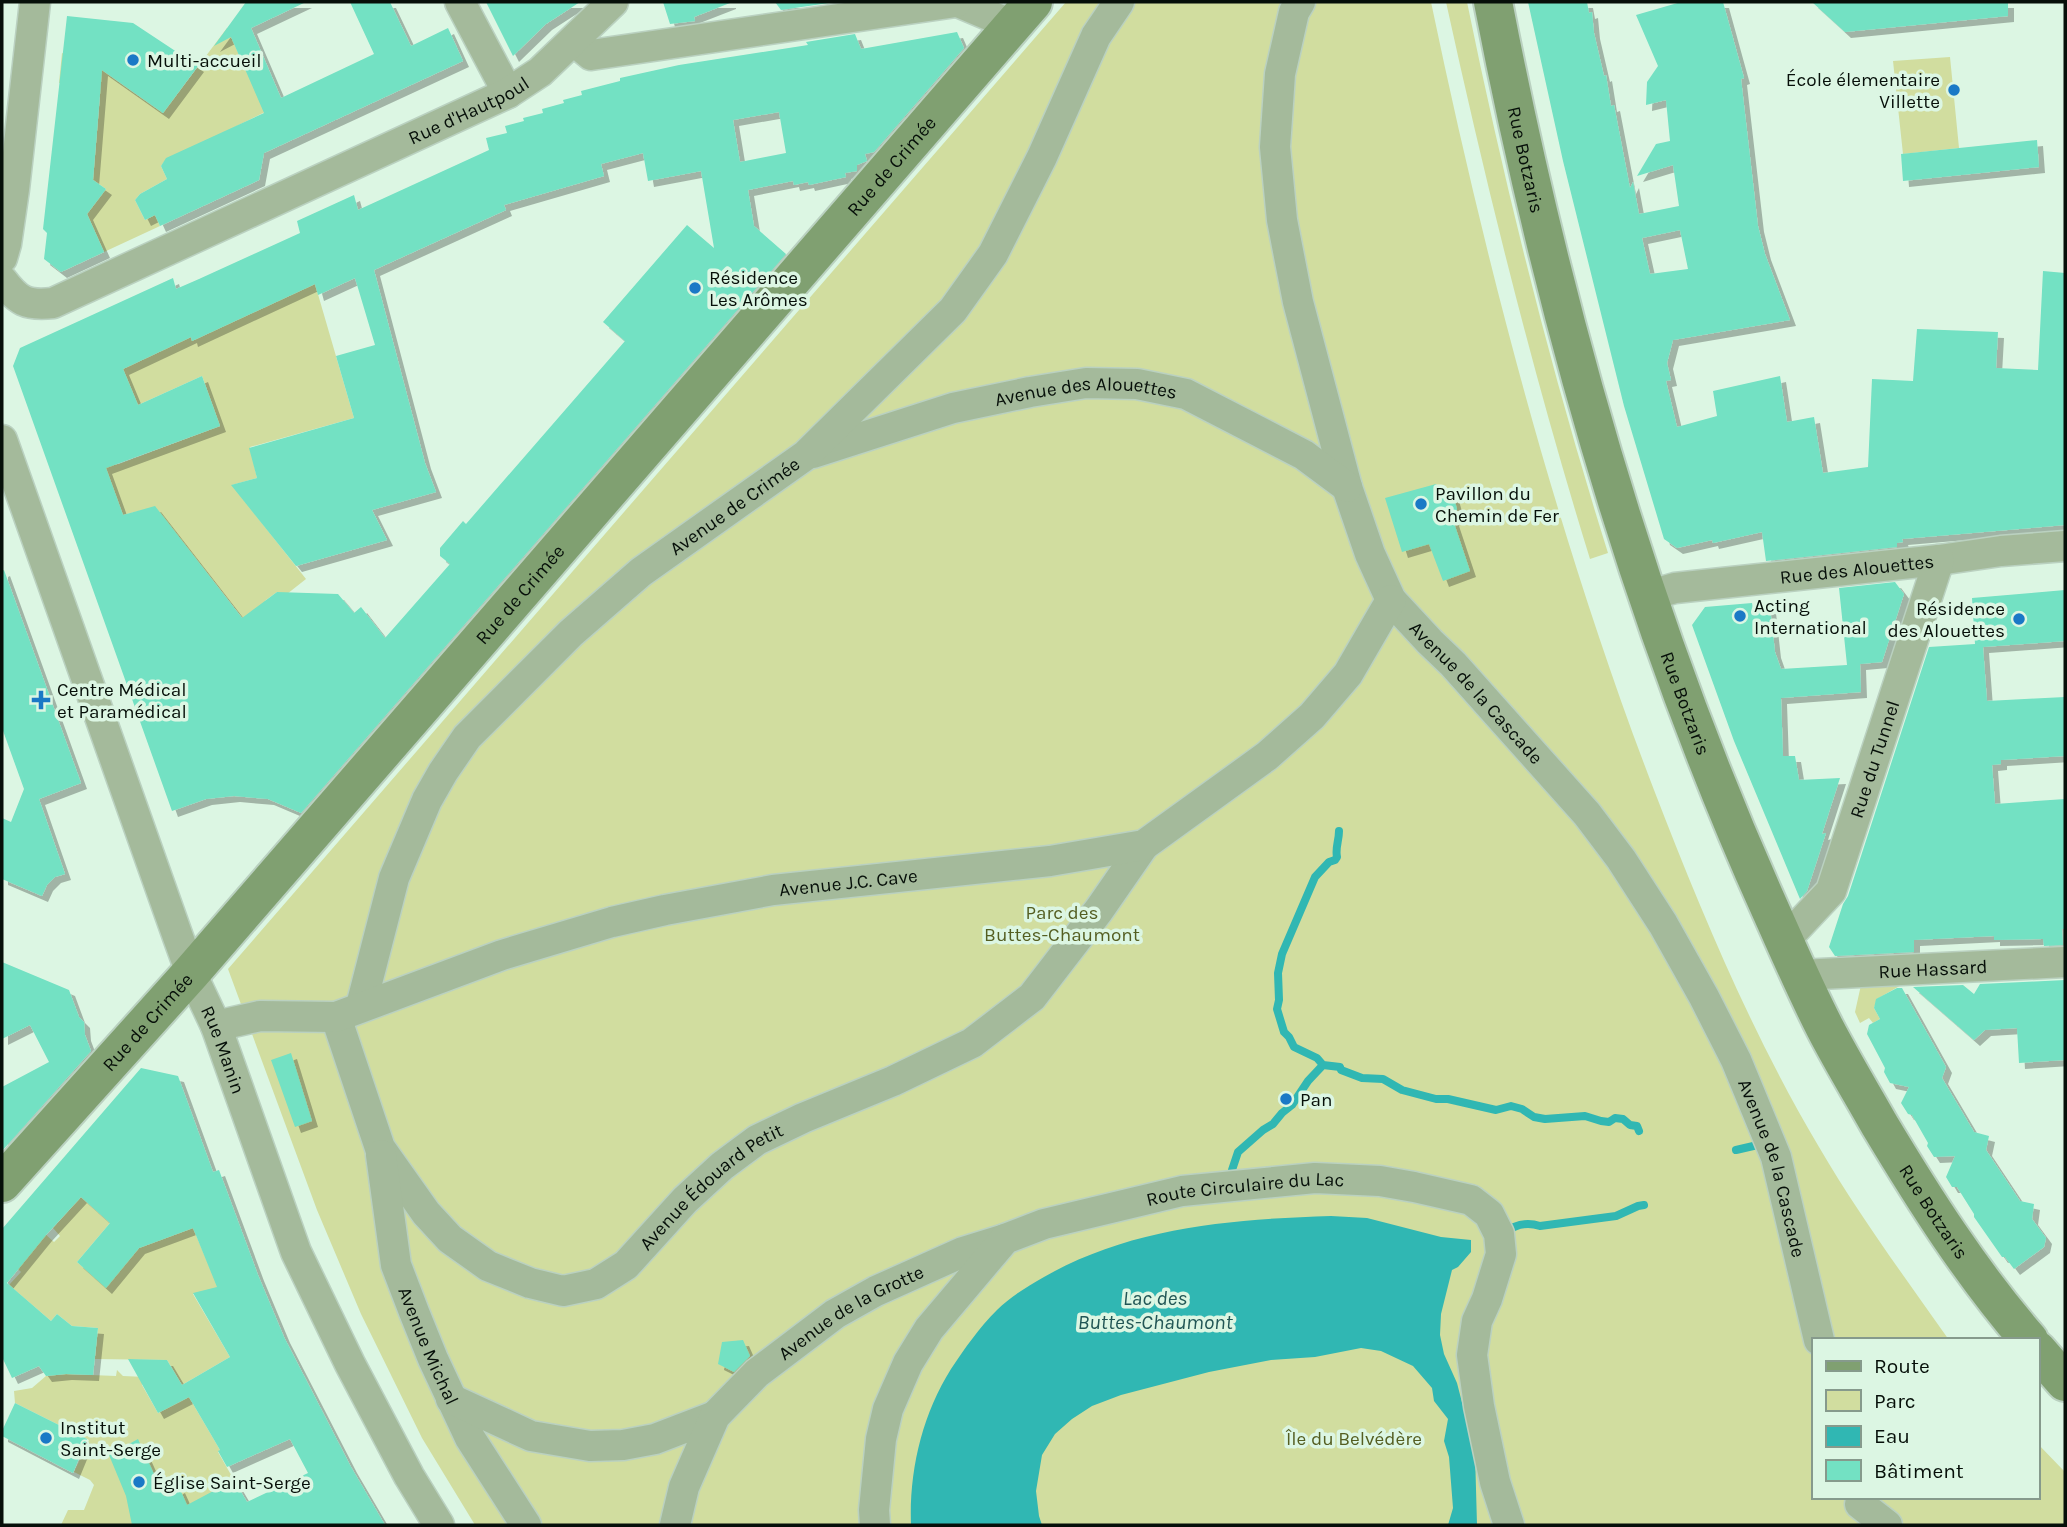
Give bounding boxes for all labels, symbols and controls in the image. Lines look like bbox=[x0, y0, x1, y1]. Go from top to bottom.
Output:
place label: Multi-accueil bbox=[147, 50, 262, 72]
marker: Multi-accueil bbox=[125, 52, 141, 68]
place label: École élementaire Villette bbox=[1786, 68, 1940, 113]
street label: Rue d'Hautpoul bbox=[405, 72, 534, 150]
marker: École élementaire Villette bbox=[1946, 82, 1962, 98]
street label: Rue Botzaris bbox=[1503, 104, 1548, 215]
street label: Rue de Crimée bbox=[843, 112, 941, 221]
place label: Résidence Les Arômes bbox=[709, 267, 808, 311]
marker: Résidence Les Arômes bbox=[687, 280, 703, 296]
street label: Avenue des Alouettes bbox=[993, 373, 1179, 411]
street label: Avenue de Crimée bbox=[666, 453, 804, 560]
place label: Pavillon du Chemin de Fer bbox=[1435, 483, 1559, 527]
marker: Pavillon du Chemin de Fer bbox=[1413, 496, 1429, 512]
street label: Rue de Crimée bbox=[471, 541, 569, 649]
street label: Rue des Alouettes bbox=[1779, 551, 1935, 589]
place label: Acting International bbox=[1754, 595, 1867, 639]
place label: Résidence des Alouettes bbox=[1888, 598, 2005, 642]
marker: Acting International bbox=[1732, 608, 1748, 624]
marker: Résidence des Alouettes bbox=[2011, 611, 2027, 627]
street label: Avenue de la Cascade bbox=[1404, 617, 1547, 769]
street label: Rue Botzaris bbox=[1656, 649, 1714, 758]
place label: Centre Médical et Paramédical bbox=[57, 679, 187, 723]
marker: Centre Médical et Paramédical bbox=[31, 690, 51, 710]
street label: Rue du Tunnel bbox=[1846, 698, 1904, 821]
street label: Avenue J.C. Cave bbox=[778, 865, 919, 901]
park label: Parc des Buttes-Chaumont bbox=[984, 902, 1140, 946]
street label: Rue Hassard bbox=[1878, 956, 1988, 983]
street label: Rue de Crimée bbox=[98, 969, 198, 1076]
street label: Rue Manin bbox=[196, 1002, 249, 1097]
street label: Avenue de la Cascade bbox=[1733, 1076, 1809, 1260]
place label: Pan bbox=[1300, 1089, 1332, 1111]
marker: Pan bbox=[1278, 1091, 1294, 1107]
street label: Avenue Édouard Petit bbox=[635, 1119, 787, 1255]
street label: Rue Botzaris bbox=[1894, 1160, 1972, 1264]
street label: Route Circulaire du Lac bbox=[1144, 1168, 1345, 1211]
street label: Avenue de la Grotte bbox=[774, 1261, 927, 1365]
street label: Avenue Michal bbox=[393, 1284, 463, 1408]
water label: Lac des Buttes-Chaumont bbox=[1077, 1286, 1233, 1334]
legend bbox=[1812, 1338, 2039, 1499]
text: Route bbox=[1874, 1354, 1930, 1378]
text: Parc bbox=[1874, 1389, 1916, 1413]
place label: Institut Saint-Serge bbox=[60, 1417, 161, 1461]
text: Eau bbox=[1874, 1424, 1910, 1448]
park label: Île du Belvédère bbox=[1285, 1428, 1422, 1450]
marker: Institut Saint-Serge bbox=[38, 1430, 54, 1446]
text: Bâtiment bbox=[1874, 1459, 1964, 1483]
place label: Église Saint-Serge bbox=[153, 1471, 311, 1494]
marker: Église Saint-Serge bbox=[131, 1474, 147, 1490]

